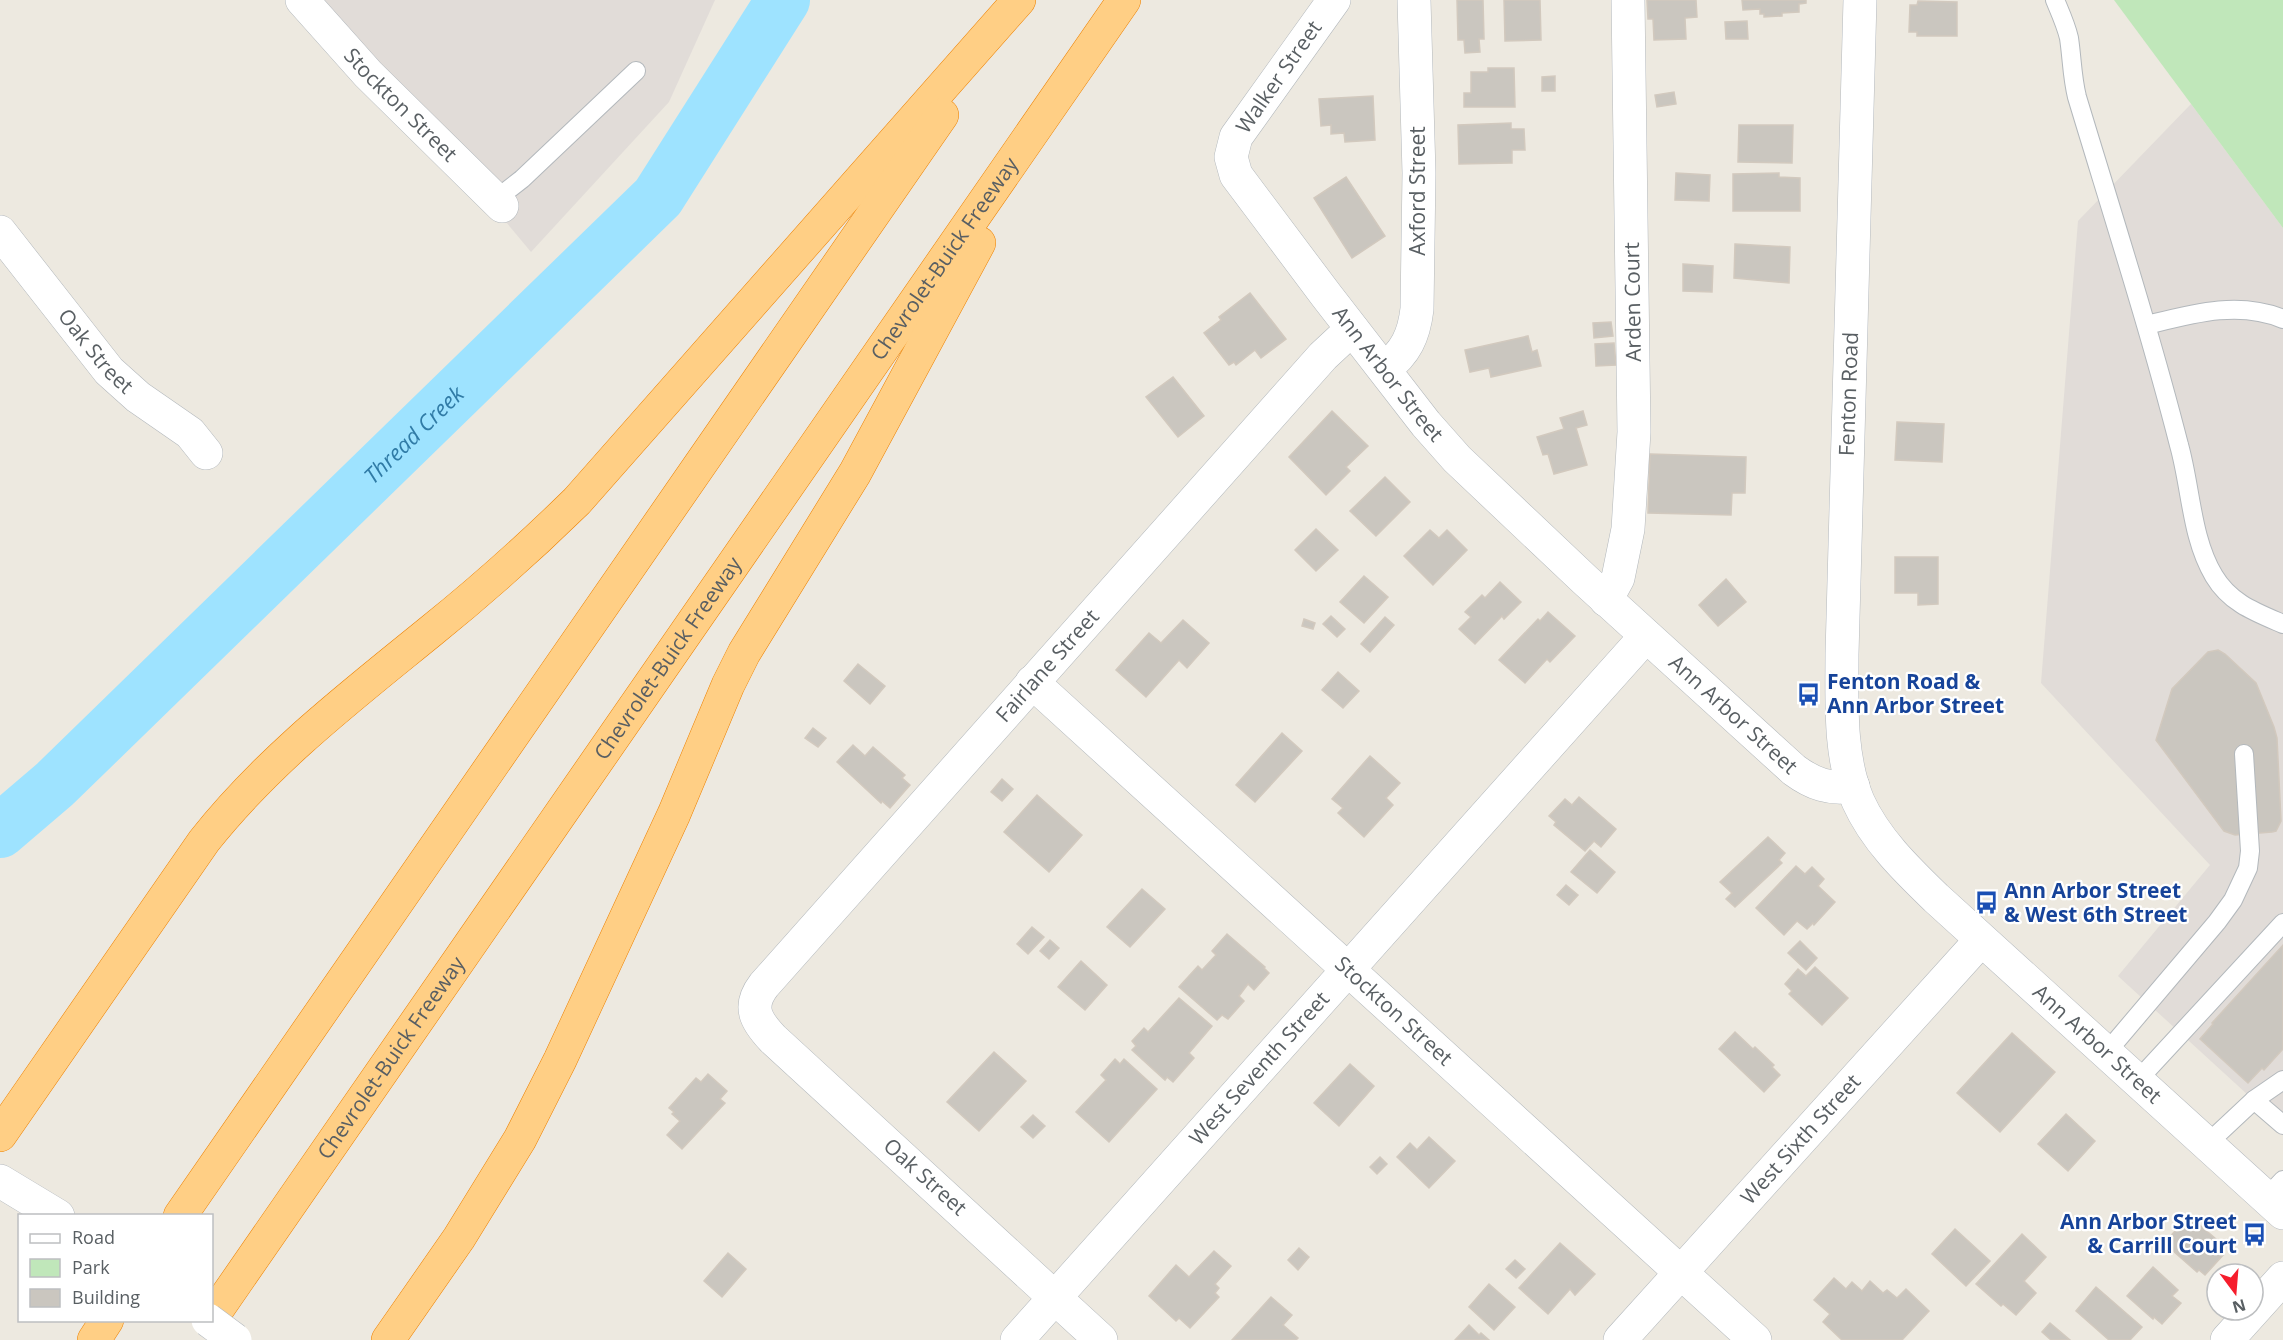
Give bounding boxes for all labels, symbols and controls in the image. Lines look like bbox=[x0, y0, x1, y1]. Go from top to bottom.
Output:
street label: Walker Street bbox=[1229, 14, 1327, 138]
street label: Stockton Street bbox=[338, 42, 464, 167]
street label: Axford Street bbox=[1403, 126, 1431, 256]
street label: Chevrolet-Buick Freeway bbox=[864, 151, 1024, 365]
street label: Arden Court bbox=[1617, 242, 1647, 362]
street label: Ann Arbor Street bbox=[1327, 300, 1450, 447]
street label: Oak Street bbox=[52, 303, 140, 399]
street label: Fenton Road bbox=[1832, 331, 1864, 456]
water label: Thread Creek bbox=[357, 378, 470, 490]
street label: Chevrolet-Buick Freeway bbox=[587, 551, 748, 765]
street label: Fairlane Street bbox=[989, 603, 1105, 728]
street label: Ann Arbor Street bbox=[1663, 648, 1804, 780]
place label: Fenton Road & Ann Arbor Street bbox=[1827, 667, 2004, 719]
bus stop icon: Fenton Road & Ann Arbor Street bbox=[1796, 681, 1822, 707]
place label: Ann Arbor Street & West 6th Street bbox=[2004, 876, 2187, 928]
bus stop icon: Ann Arbor Street & West 6th Street bbox=[1973, 890, 1999, 916]
street label: Chevrolet-Buick Freeway bbox=[310, 950, 471, 1164]
street label: Stockton Street bbox=[1329, 950, 1459, 1071]
street label: Ann Arbor Street bbox=[2027, 978, 2168, 1109]
street label: West Seventh Street bbox=[1183, 985, 1335, 1151]
street label: West Sixth Street bbox=[1734, 1068, 1866, 1210]
street label: Oak Street bbox=[878, 1131, 973, 1221]
place label: Ann Arbor Street & Carrill Court bbox=[2060, 1207, 2237, 1259]
legend bbox=[18, 1214, 213, 1322]
bus stop icon: Ann Arbor Street & Carrill Court bbox=[2242, 1221, 2268, 1247]
text: Road bbox=[72, 1225, 115, 1249]
text: Park bbox=[72, 1255, 110, 1279]
north arrow bbox=[2205, 1262, 2265, 1322]
text: Building bbox=[72, 1285, 140, 1309]
text: N bbox=[2230, 1294, 2248, 1319]

